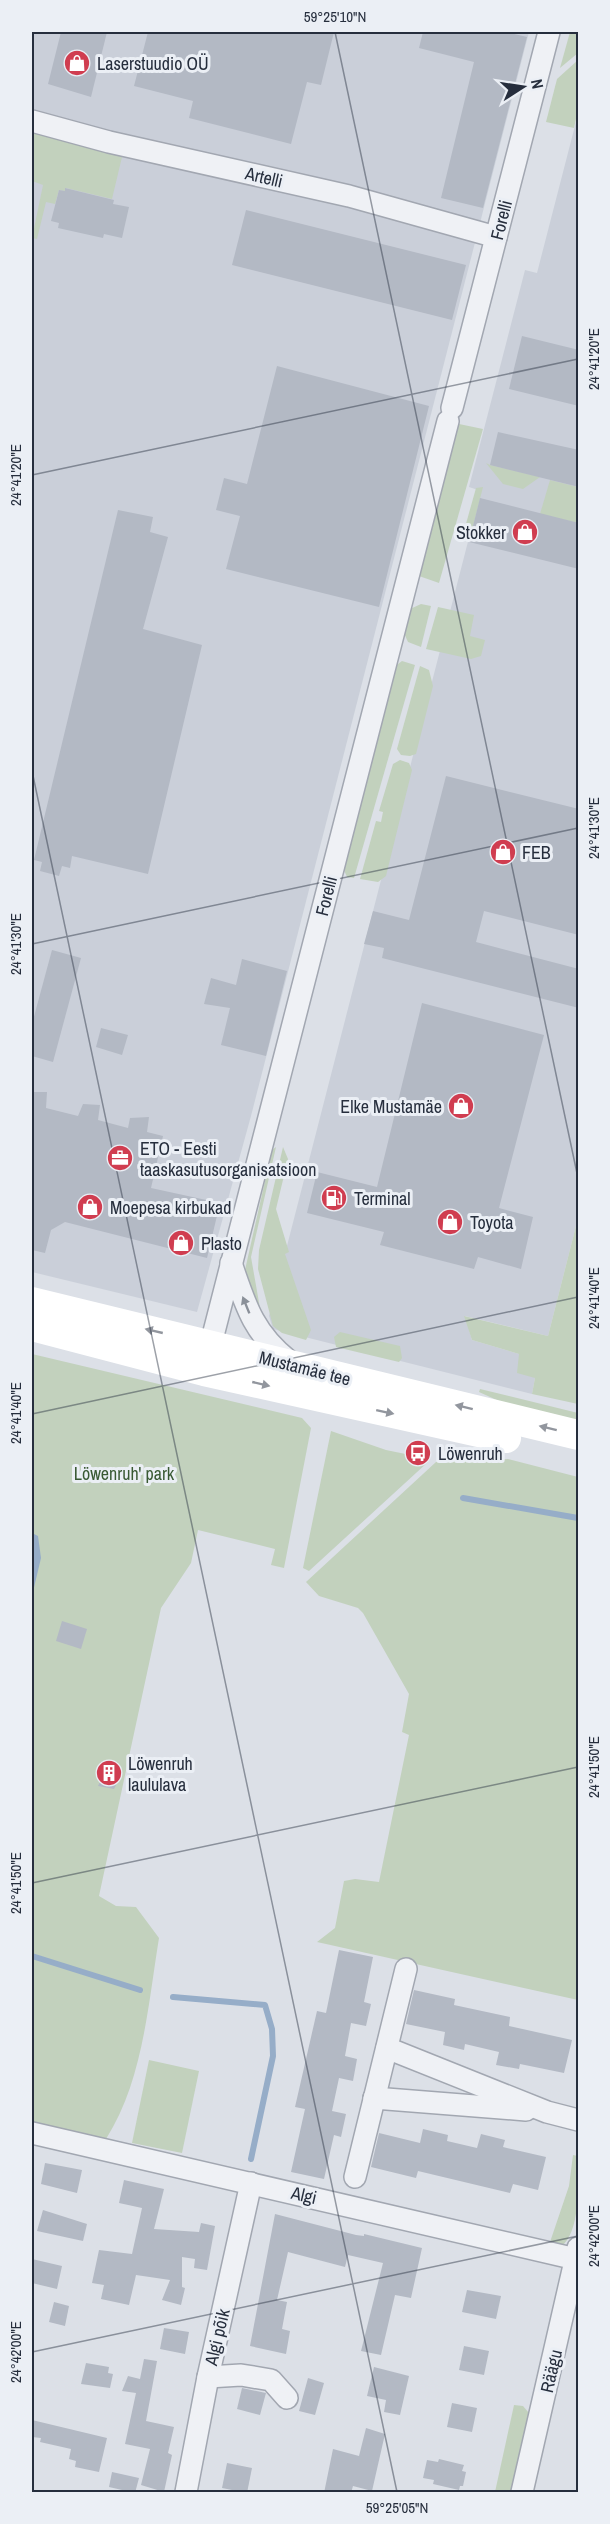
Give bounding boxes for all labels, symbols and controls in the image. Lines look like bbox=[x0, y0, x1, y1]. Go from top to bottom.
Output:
text: 59°25'10"N bbox=[304, 6, 366, 27]
shop icon: Laserstuudio OÜ bbox=[62, 48, 92, 78]
place label: Laserstuudio OÜ bbox=[97, 51, 209, 76]
north arrow bbox=[493, 57, 553, 117]
text: N bbox=[526, 77, 549, 91]
street label: Artelli bbox=[242, 160, 285, 193]
street label: Forelli bbox=[484, 197, 518, 243]
text: 24°41'20"E bbox=[583, 328, 604, 390]
text: 24°41'20"E bbox=[5, 444, 26, 506]
shop icon: Stokker bbox=[510, 517, 540, 547]
place label: Stokker bbox=[456, 520, 506, 545]
text: 24°41'30"E bbox=[583, 797, 604, 859]
shop icon: FEB bbox=[488, 837, 518, 867]
place label: FEB bbox=[522, 840, 551, 865]
street label: Forelli bbox=[309, 873, 343, 919]
text: 24°41'30"E bbox=[5, 913, 26, 975]
shop icon: Elke Mustamäe bbox=[446, 1091, 476, 1121]
place label: Elke Mustamäe bbox=[340, 1094, 442, 1119]
place label: ETO - Eesti taaskasutusorganisatsioon bbox=[140, 1136, 316, 1182]
office icon: ETO - Eesti taaskasutusorganisatsioon bbox=[105, 1143, 135, 1173]
fuel station icon: Terminal bbox=[319, 1183, 349, 1213]
place label: Terminal bbox=[354, 1186, 411, 1211]
shop icon: Moepesa kirbukad bbox=[75, 1192, 105, 1222]
place label: Moepesa kirbukad bbox=[110, 1195, 231, 1220]
shop icon: Toyota bbox=[435, 1207, 465, 1237]
place label: Toyota bbox=[470, 1210, 514, 1235]
shop icon: Plasto bbox=[166, 1228, 196, 1258]
place label: Plasto bbox=[201, 1231, 242, 1256]
text: 24°41'40"E bbox=[583, 1267, 604, 1329]
one-way arrow bbox=[241, 1296, 250, 1314]
one-way arrow bbox=[144, 1325, 163, 1335]
street label: Mustamäe tee bbox=[257, 1345, 353, 1391]
one-way arrow bbox=[252, 1379, 270, 1389]
text: 24°41'40"E bbox=[5, 1382, 26, 1444]
one-way arrow bbox=[455, 1401, 473, 1411]
one-way arrow bbox=[375, 1408, 394, 1417]
one-way arrow bbox=[539, 1422, 558, 1432]
bus stop icon: Löwenruh bbox=[403, 1438, 433, 1468]
place label: Löwenruh bbox=[438, 1441, 503, 1466]
park label: Löwenruh' park bbox=[74, 1461, 175, 1486]
text: 24°41'50"E bbox=[583, 1736, 604, 1798]
place label: Löwenruh laululava bbox=[128, 1751, 193, 1797]
building icon: Löwenruh laululava bbox=[94, 1758, 124, 1788]
text: 24°41'50"E bbox=[5, 1852, 26, 1914]
street label: Algi bbox=[288, 2180, 319, 2210]
text: 24°42'00"E bbox=[583, 2205, 604, 2267]
street label: Algi põik bbox=[198, 2306, 236, 2369]
text: 24°42'00"E bbox=[5, 2321, 26, 2383]
street label: Räägu bbox=[534, 2347, 568, 2395]
text: 59°25'05"N bbox=[366, 2497, 428, 2518]

